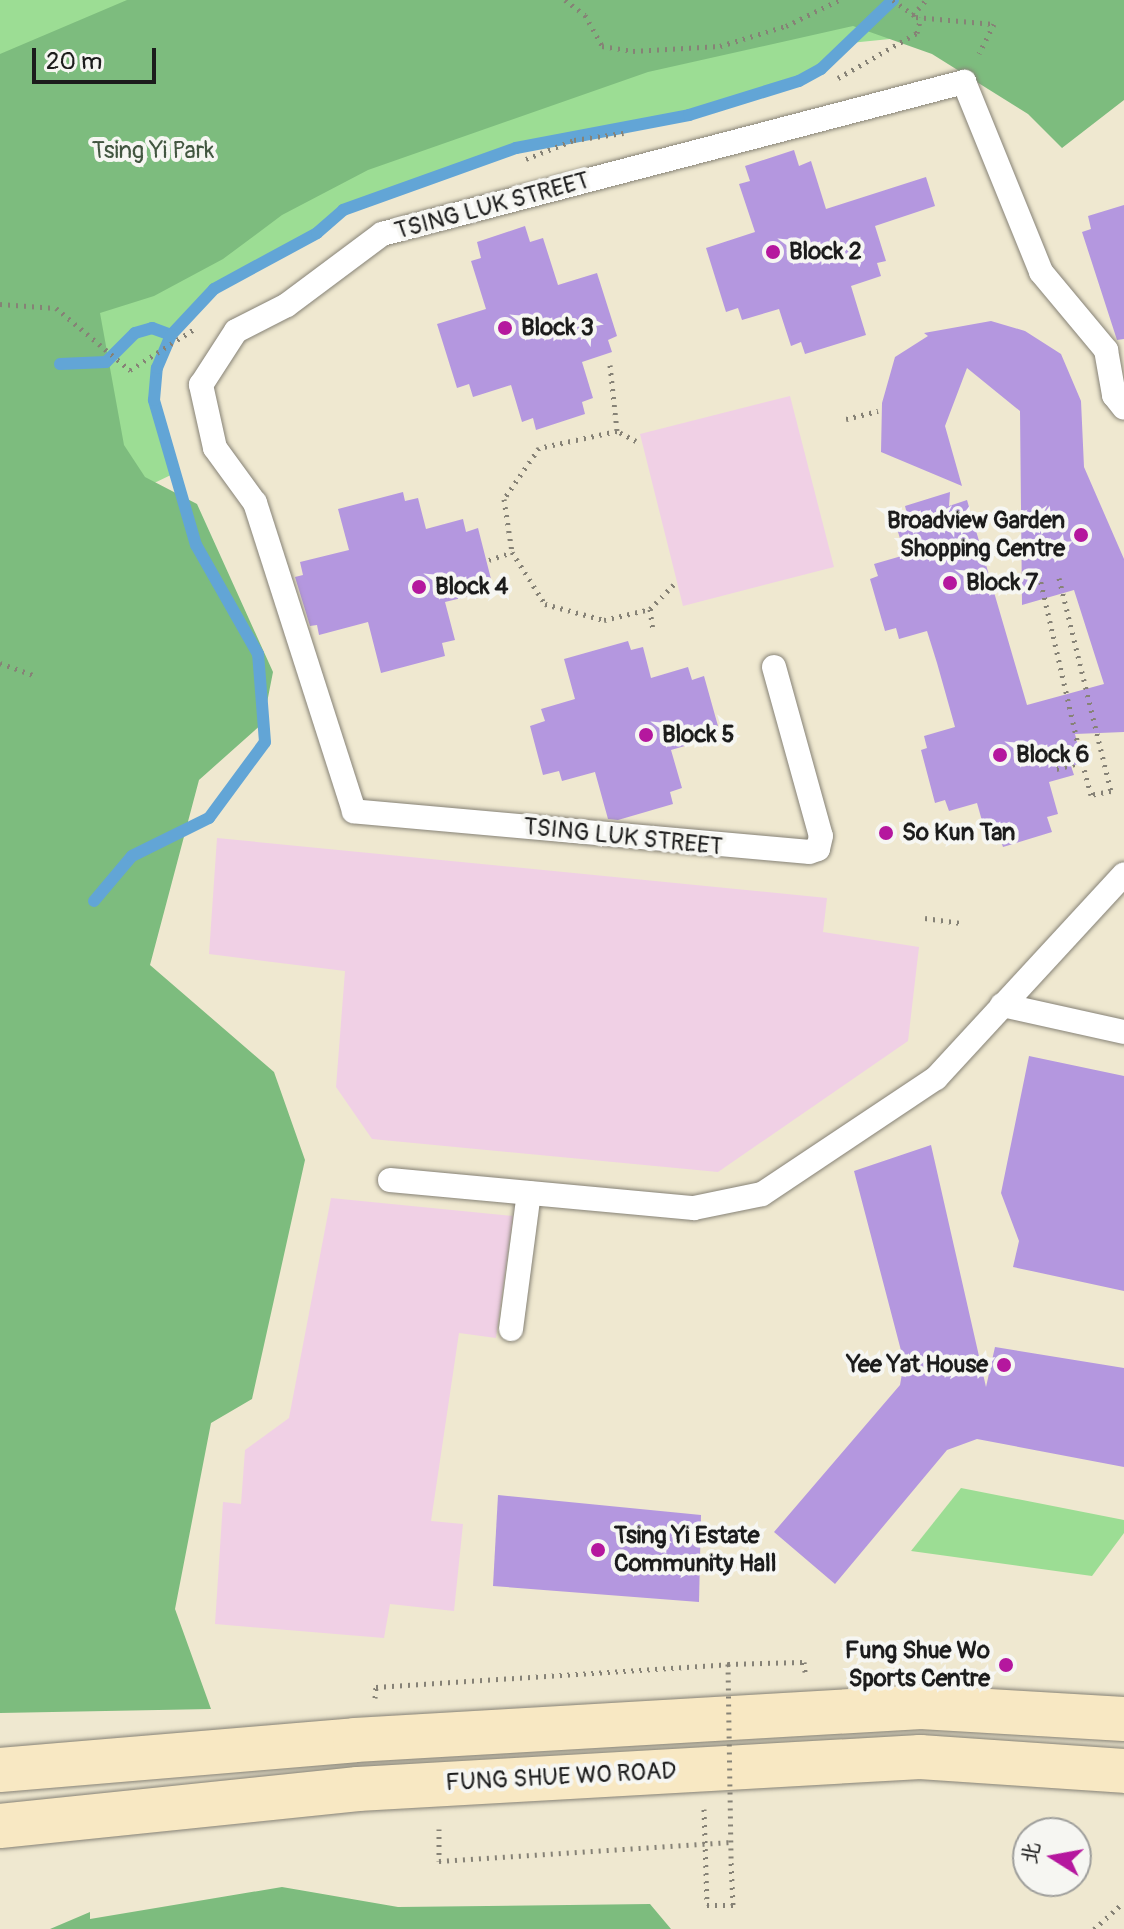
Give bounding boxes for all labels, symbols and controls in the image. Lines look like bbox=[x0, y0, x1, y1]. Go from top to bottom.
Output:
scale bar bbox=[36, 32, 160, 82]
text: 20 m bbox=[46, 47, 102, 76]
park label: Tsing Yi Park bbox=[92, 137, 214, 165]
street label: TSING LUK STREET bbox=[392, 166, 592, 246]
place label: Block 2 bbox=[789, 238, 862, 266]
marker: Block 2 bbox=[764, 243, 782, 261]
place label: Block 3 bbox=[521, 314, 594, 342]
marker: Block 3 bbox=[496, 319, 514, 337]
place label: Broadview Garden Shopping Centre bbox=[887, 507, 1065, 563]
marker: Broadview Garden Shopping Centre bbox=[1072, 526, 1090, 544]
place label: Block 7 bbox=[966, 569, 1038, 597]
place label: Block 4 bbox=[435, 573, 509, 601]
marker: Block 7 bbox=[941, 574, 959, 592]
marker: Block 4 bbox=[410, 578, 428, 596]
place label: Block 5 bbox=[662, 721, 735, 749]
marker: Block 5 bbox=[637, 726, 655, 744]
place label: Block 6 bbox=[1016, 741, 1090, 769]
marker: Block 6 bbox=[991, 746, 1009, 764]
street label: TSING LUK STREET bbox=[522, 812, 724, 862]
place label: So Kun Tan bbox=[902, 819, 1015, 847]
marker: So Kun Tan bbox=[877, 824, 895, 842]
place label: Yee Yat House bbox=[847, 1351, 988, 1379]
marker: Yee Yat House bbox=[995, 1356, 1013, 1374]
place label: Tsing Yi Estate Community Hall bbox=[614, 1522, 776, 1578]
marker: Tsing Yi Estate Community Hall bbox=[589, 1541, 607, 1559]
place label: Fung Shue Wo Sports Centre bbox=[845, 1637, 990, 1693]
marker: Fung Shue Wo Sports Centre bbox=[997, 1656, 1015, 1674]
street label: FUNG SHUE WO ROAD bbox=[445, 1757, 677, 1797]
north arrow bbox=[1012, 1817, 1092, 1897]
text: 北 bbox=[1015, 1839, 1046, 1866]

